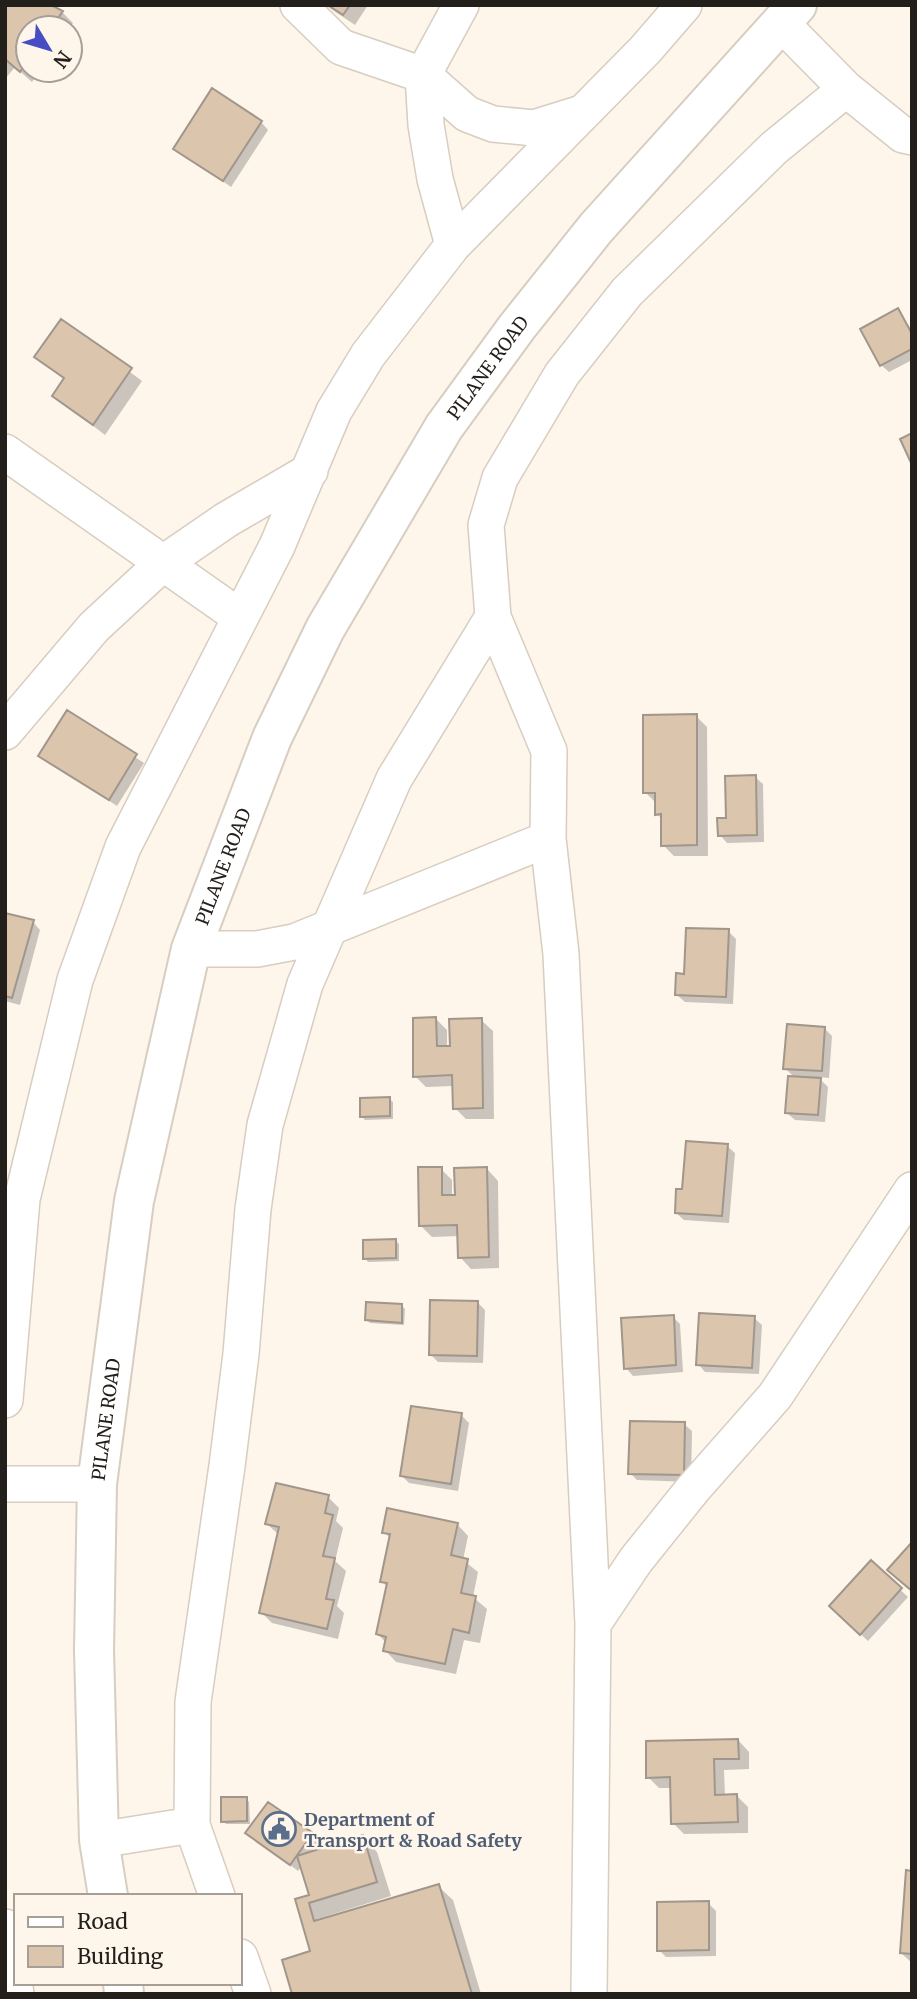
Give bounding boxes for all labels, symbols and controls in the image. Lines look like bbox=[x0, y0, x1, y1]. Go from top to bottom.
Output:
north arrow bbox=[14, 14, 84, 84]
text: N bbox=[48, 46, 76, 73]
street label: PILANE ROAD bbox=[442, 311, 533, 424]
street label: PILANE ROAD bbox=[190, 805, 255, 928]
street label: PILANE ROAD bbox=[86, 1357, 125, 1482]
place label: Department of Transport & Road Safety bbox=[304, 1808, 522, 1852]
public building icon: Department of Transport & Road Safety bbox=[260, 1810, 298, 1848]
legend bbox=[14, 1894, 242, 1985]
text: Road bbox=[77, 1908, 128, 1935]
text: Building bbox=[77, 1943, 164, 1970]

